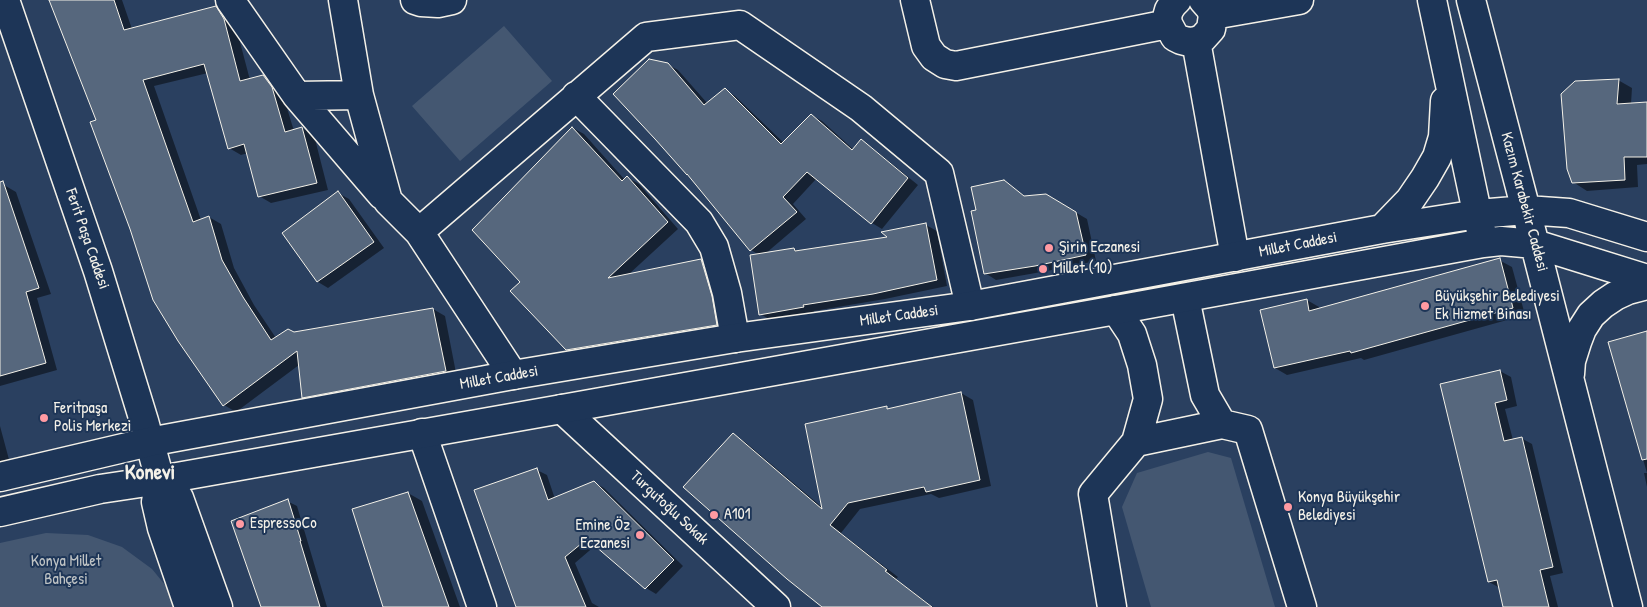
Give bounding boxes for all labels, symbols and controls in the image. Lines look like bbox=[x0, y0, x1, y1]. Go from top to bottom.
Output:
street label: Kazım Karabekir Caddesi bbox=[1496, 130, 1552, 274]
street label: Ferit Paşa Caddesi bbox=[61, 186, 113, 292]
street label: Millet Caddesi bbox=[1257, 228, 1339, 262]
place label: Şirin Eczanesi bbox=[1059, 238, 1140, 258]
marker: Şirin Eczanesi bbox=[1043, 242, 1055, 254]
place label: Millet (10) bbox=[1053, 259, 1113, 279]
marker: Millet (10) bbox=[1037, 263, 1049, 275]
place label: Büyükşehir Belediyesi Ek Hizmet Binası bbox=[1435, 287, 1560, 325]
marker: Büyükşehir Belediyesi Ek Hizmet Binası bbox=[1419, 300, 1431, 312]
street label: Millet Caddesi bbox=[858, 301, 940, 331]
street label: Millet Caddesi bbox=[458, 362, 540, 394]
place label: Feritpaşa Polis Merkezi bbox=[54, 399, 131, 437]
marker: Feritpaşa Polis Merkezi bbox=[38, 412, 50, 424]
district label: Konevi bbox=[125, 460, 175, 486]
street label: Turgutoğlu Sokak bbox=[626, 467, 712, 549]
place label: Konya Büyükşehir Belediyesi bbox=[1298, 488, 1400, 526]
marker: Konya Büyükşehir Belediyesi bbox=[1282, 501, 1294, 513]
place label: A101 bbox=[724, 505, 751, 525]
marker: A101 bbox=[708, 509, 720, 521]
place label: EspressoCo bbox=[250, 514, 317, 534]
place label: Emine Öz Eczanesi bbox=[575, 516, 630, 554]
marker: EspressoCo bbox=[234, 518, 246, 530]
marker: Emine Öz Eczanesi bbox=[634, 529, 646, 541]
park label: Konya Millet Bahçesi bbox=[31, 552, 101, 590]

